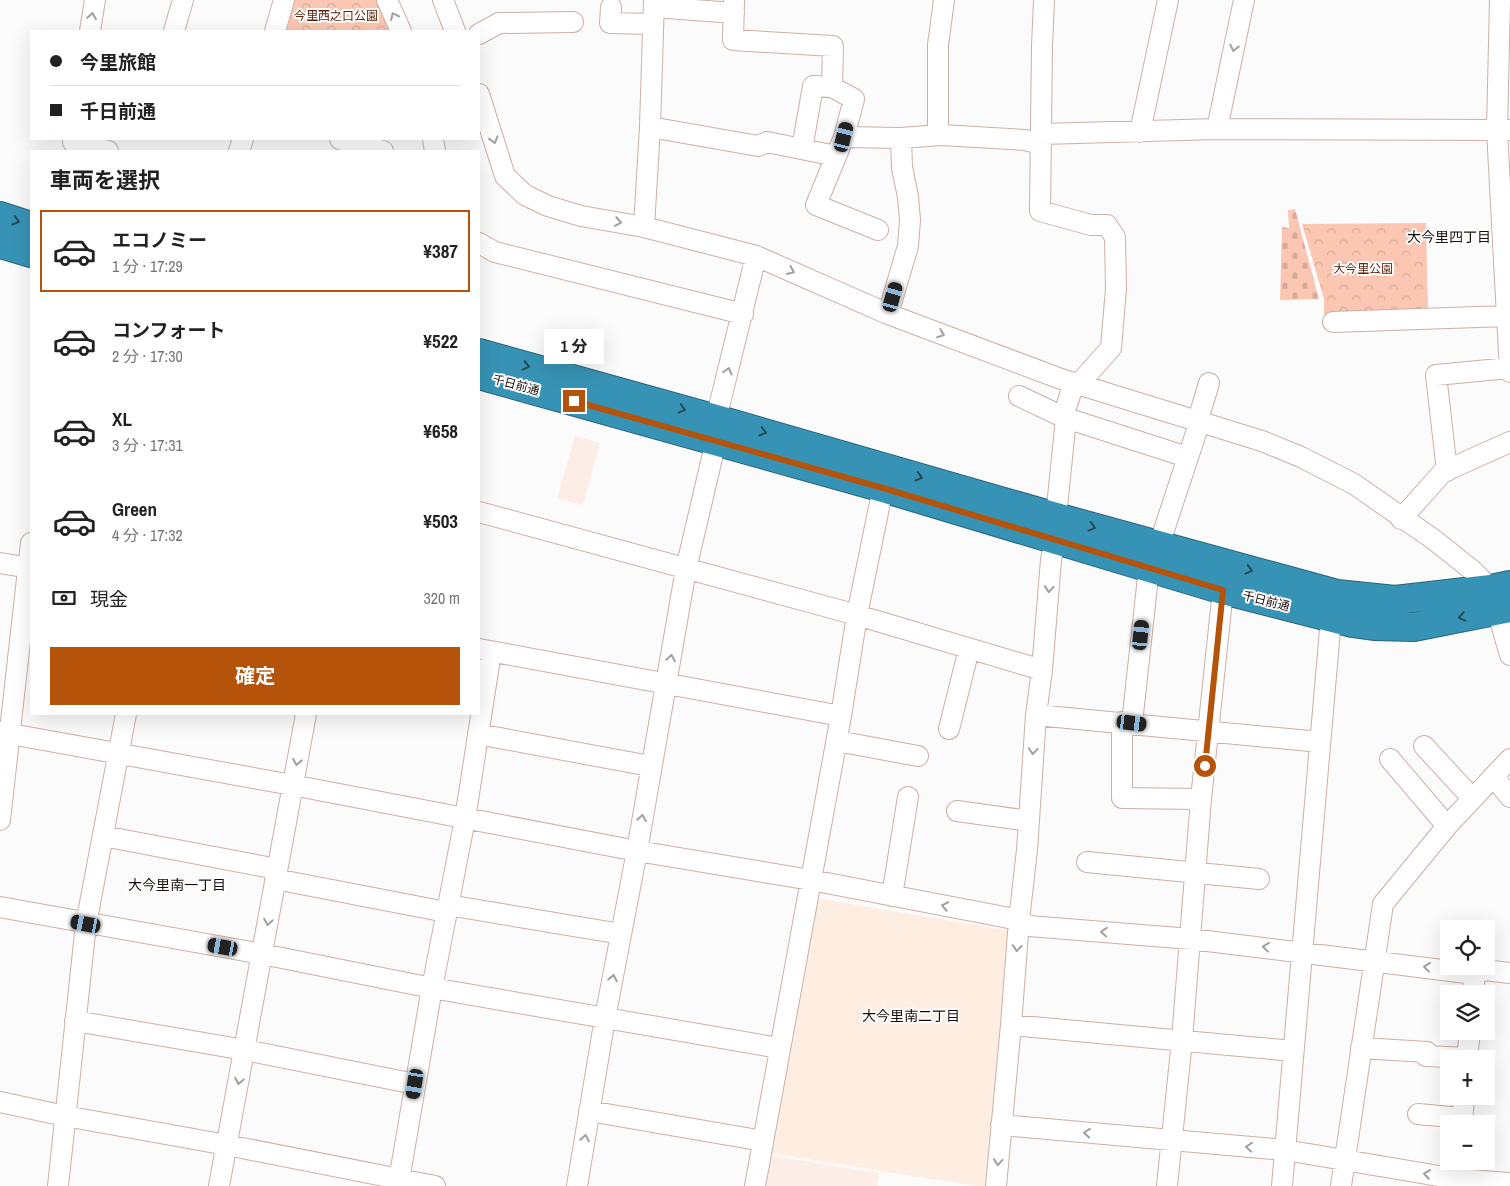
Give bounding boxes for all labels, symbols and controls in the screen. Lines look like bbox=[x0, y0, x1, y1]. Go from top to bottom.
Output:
park label: 今里西之口公園 bbox=[294, 8, 378, 24]
one-way arrow bbox=[87, 11, 97, 20]
one-way arrow bbox=[390, 12, 401, 21]
one-way arrow bbox=[1229, 43, 1240, 52]
text: 今里旅館 bbox=[80, 49, 156, 75]
text: 千日前通 bbox=[80, 98, 156, 124]
car bbox=[833, 121, 854, 153]
one-way arrow bbox=[488, 136, 498, 144]
text: 車両を選択 bbox=[50, 165, 160, 195]
one-way arrow bbox=[11, 215, 19, 225]
one-way arrow bbox=[614, 217, 622, 227]
text: エコノミー bbox=[112, 227, 207, 253]
district label: 大今里四丁目 bbox=[1407, 228, 1491, 246]
icon: car bbox=[52, 229, 97, 274]
text: ¥387 bbox=[423, 238, 458, 264]
text: 1 分 · 17:29 bbox=[112, 255, 183, 277]
park label: 大今里公園 bbox=[1333, 261, 1393, 277]
one-way arrow bbox=[786, 265, 795, 276]
car bbox=[881, 281, 904, 313]
text: コンフォート bbox=[112, 317, 225, 343]
icon: car bbox=[52, 319, 97, 364]
text: ¥522 bbox=[423, 328, 458, 354]
callout: 1 分 bbox=[544, 328, 604, 364]
one-way arrow bbox=[936, 328, 944, 338]
text: 1 分 bbox=[561, 335, 587, 357]
text: 2 分 · 17:30 bbox=[112, 345, 183, 367]
one-way arrow bbox=[521, 360, 530, 371]
one-way arrow bbox=[722, 367, 733, 376]
street label: 千日前通 bbox=[491, 371, 541, 399]
route end bbox=[563, 390, 585, 412]
one-way arrow bbox=[678, 404, 686, 414]
text: XL bbox=[112, 406, 132, 432]
icon: car bbox=[52, 409, 97, 454]
text: ¥658 bbox=[423, 418, 458, 444]
one-way arrow bbox=[758, 427, 766, 437]
text: 3 分 · 17:31 bbox=[112, 434, 183, 456]
one-way arrow bbox=[914, 472, 923, 482]
text: Green bbox=[112, 496, 157, 522]
icon: car bbox=[52, 499, 97, 544]
text: ¥503 bbox=[423, 508, 458, 534]
one-way arrow bbox=[1087, 521, 1096, 531]
text: 4 分 · 17:32 bbox=[112, 524, 183, 546]
one-way arrow bbox=[1244, 564, 1252, 574]
icon: cash bbox=[50, 584, 78, 612]
one-way arrow bbox=[1044, 585, 1055, 593]
text: 現金 bbox=[90, 586, 128, 612]
text: 320 m bbox=[424, 587, 460, 609]
street label: 千日前通 bbox=[1241, 587, 1291, 615]
one-way arrow bbox=[1458, 612, 1467, 622]
car bbox=[1131, 619, 1150, 651]
button: 確定 bbox=[50, 647, 460, 705]
one-way arrow bbox=[665, 654, 675, 662]
car bbox=[1116, 714, 1147, 732]
one-way arrow bbox=[1028, 747, 1039, 755]
route start bbox=[1194, 755, 1216, 777]
one-way arrow bbox=[292, 757, 302, 766]
one-way arrow bbox=[636, 814, 647, 822]
district label: 大今里南一丁目 bbox=[128, 876, 226, 894]
one-way arrow bbox=[941, 901, 950, 912]
car bbox=[69, 914, 102, 934]
one-way arrow bbox=[263, 917, 273, 926]
map controls bbox=[1440, 920, 1495, 1170]
button: locate bbox=[1440, 920, 1495, 975]
one-way arrow bbox=[1100, 927, 1108, 938]
car bbox=[206, 937, 239, 957]
one-way arrow bbox=[1262, 942, 1270, 953]
one-way arrow bbox=[1012, 944, 1023, 952]
one-way arrow bbox=[1423, 963, 1432, 973]
one-way arrow bbox=[607, 973, 618, 982]
button: layers bbox=[1440, 985, 1495, 1040]
district label: 大今里南二丁目 bbox=[862, 1007, 960, 1025]
button: + bbox=[1440, 1050, 1495, 1105]
car bbox=[405, 1068, 424, 1100]
one-way arrow bbox=[234, 1077, 245, 1086]
button: − bbox=[1440, 1115, 1495, 1170]
one-way arrow bbox=[1083, 1128, 1091, 1139]
one-way arrow bbox=[579, 1134, 589, 1142]
one-way arrow bbox=[1245, 1142, 1253, 1153]
one-way arrow bbox=[993, 1158, 1004, 1166]
one-way arrow bbox=[1422, 1169, 1431, 1179]

